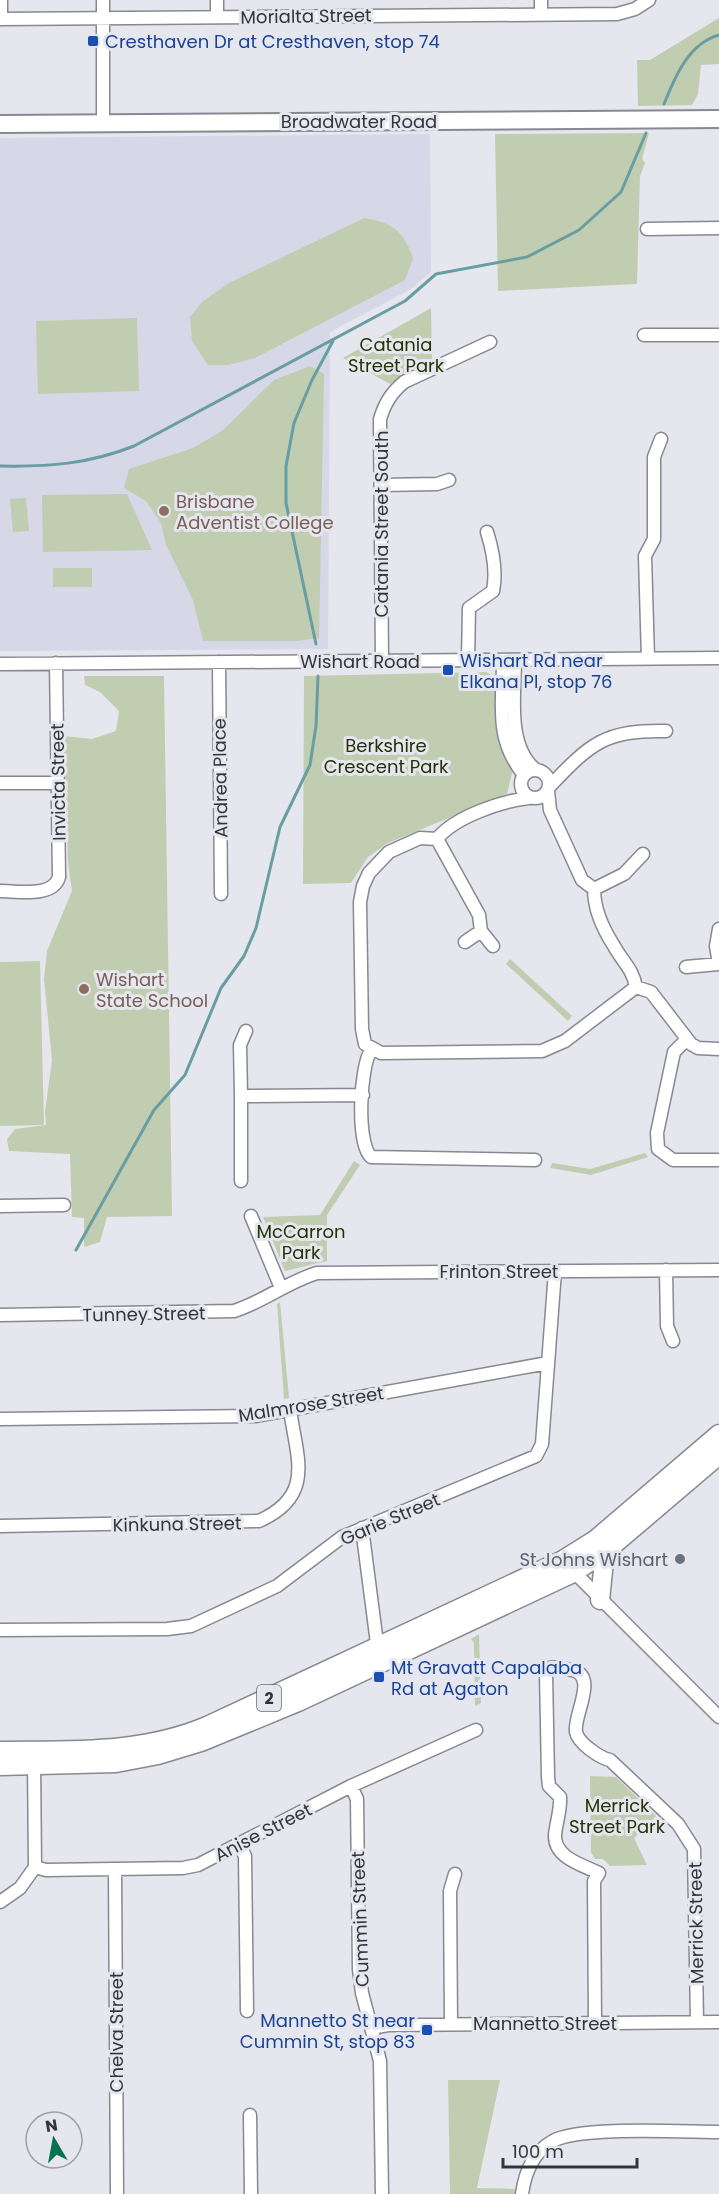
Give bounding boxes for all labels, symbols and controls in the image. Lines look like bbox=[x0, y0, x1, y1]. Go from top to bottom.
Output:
street label: Morialta Street bbox=[240, 2, 372, 30]
place label: Cresthaven Dr at Cresthaven, stop 74 bbox=[105, 29, 440, 54]
marker: Cresthaven Dr at Cresthaven, stop 74 bbox=[86, 34, 100, 48]
street label: Broadwater Road bbox=[281, 109, 437, 134]
park label: Catania Street Park bbox=[348, 332, 445, 378]
street label: Catania Street South bbox=[369, 431, 394, 617]
place label: Brisbane Adventist College bbox=[176, 489, 334, 535]
marker: Brisbane Adventist College bbox=[157, 504, 171, 518]
place label: Wishart Rd near Elkana Pl, stop 76 bbox=[460, 648, 613, 694]
street label: Wishart Road bbox=[300, 649, 420, 674]
marker: Wishart Rd near Elkana Pl, stop 76 bbox=[441, 663, 455, 677]
street label: Andrea Place bbox=[206, 718, 234, 838]
street label: Invicta Street bbox=[44, 723, 72, 841]
park label: Berkshire Crescent Park bbox=[324, 733, 449, 779]
place label: Wishart State School bbox=[96, 967, 208, 1013]
marker: Wishart State School bbox=[77, 982, 91, 996]
park label: McCarron Park bbox=[257, 1219, 345, 1265]
street label: Frinton Street bbox=[440, 1259, 558, 1284]
street label: Tunney Street bbox=[82, 1300, 206, 1328]
street label: Malmrose Street bbox=[236, 1380, 386, 1428]
street label: Garie Street bbox=[336, 1487, 444, 1551]
street label: Kinkuna Street bbox=[112, 1510, 242, 1538]
place label: St Johns Wishart bbox=[519, 1547, 668, 1572]
marker: St Johns Wishart bbox=[673, 1552, 687, 1566]
place label: Mt Gravatt Capalaba Rd at Agaton bbox=[391, 1655, 582, 1701]
marker: Mt Gravatt Capalaba Rd at Agaton bbox=[372, 1670, 386, 1684]
road number: 2 bbox=[257, 1685, 281, 1711]
park label: Merrick Street Park bbox=[569, 1793, 666, 1839]
street label: Anise Street bbox=[210, 1797, 316, 1867]
street label: Cummin Street bbox=[345, 1851, 375, 1987]
street label: Merrick Street bbox=[682, 1862, 710, 1984]
street label: Chelva Street bbox=[104, 1972, 129, 2092]
place label: Mannetto St near Cummin St, stop 83 bbox=[240, 2008, 415, 2054]
street label: Mannetto Street bbox=[473, 2011, 617, 2036]
marker: Mannetto St near Cummin St, stop 83 bbox=[420, 2023, 434, 2037]
north arrow bbox=[24, 2110, 84, 2170]
text: N bbox=[44, 2113, 59, 2138]
scale bar bbox=[503, 2131, 636, 2169]
text: 100 m bbox=[512, 2139, 564, 2164]

